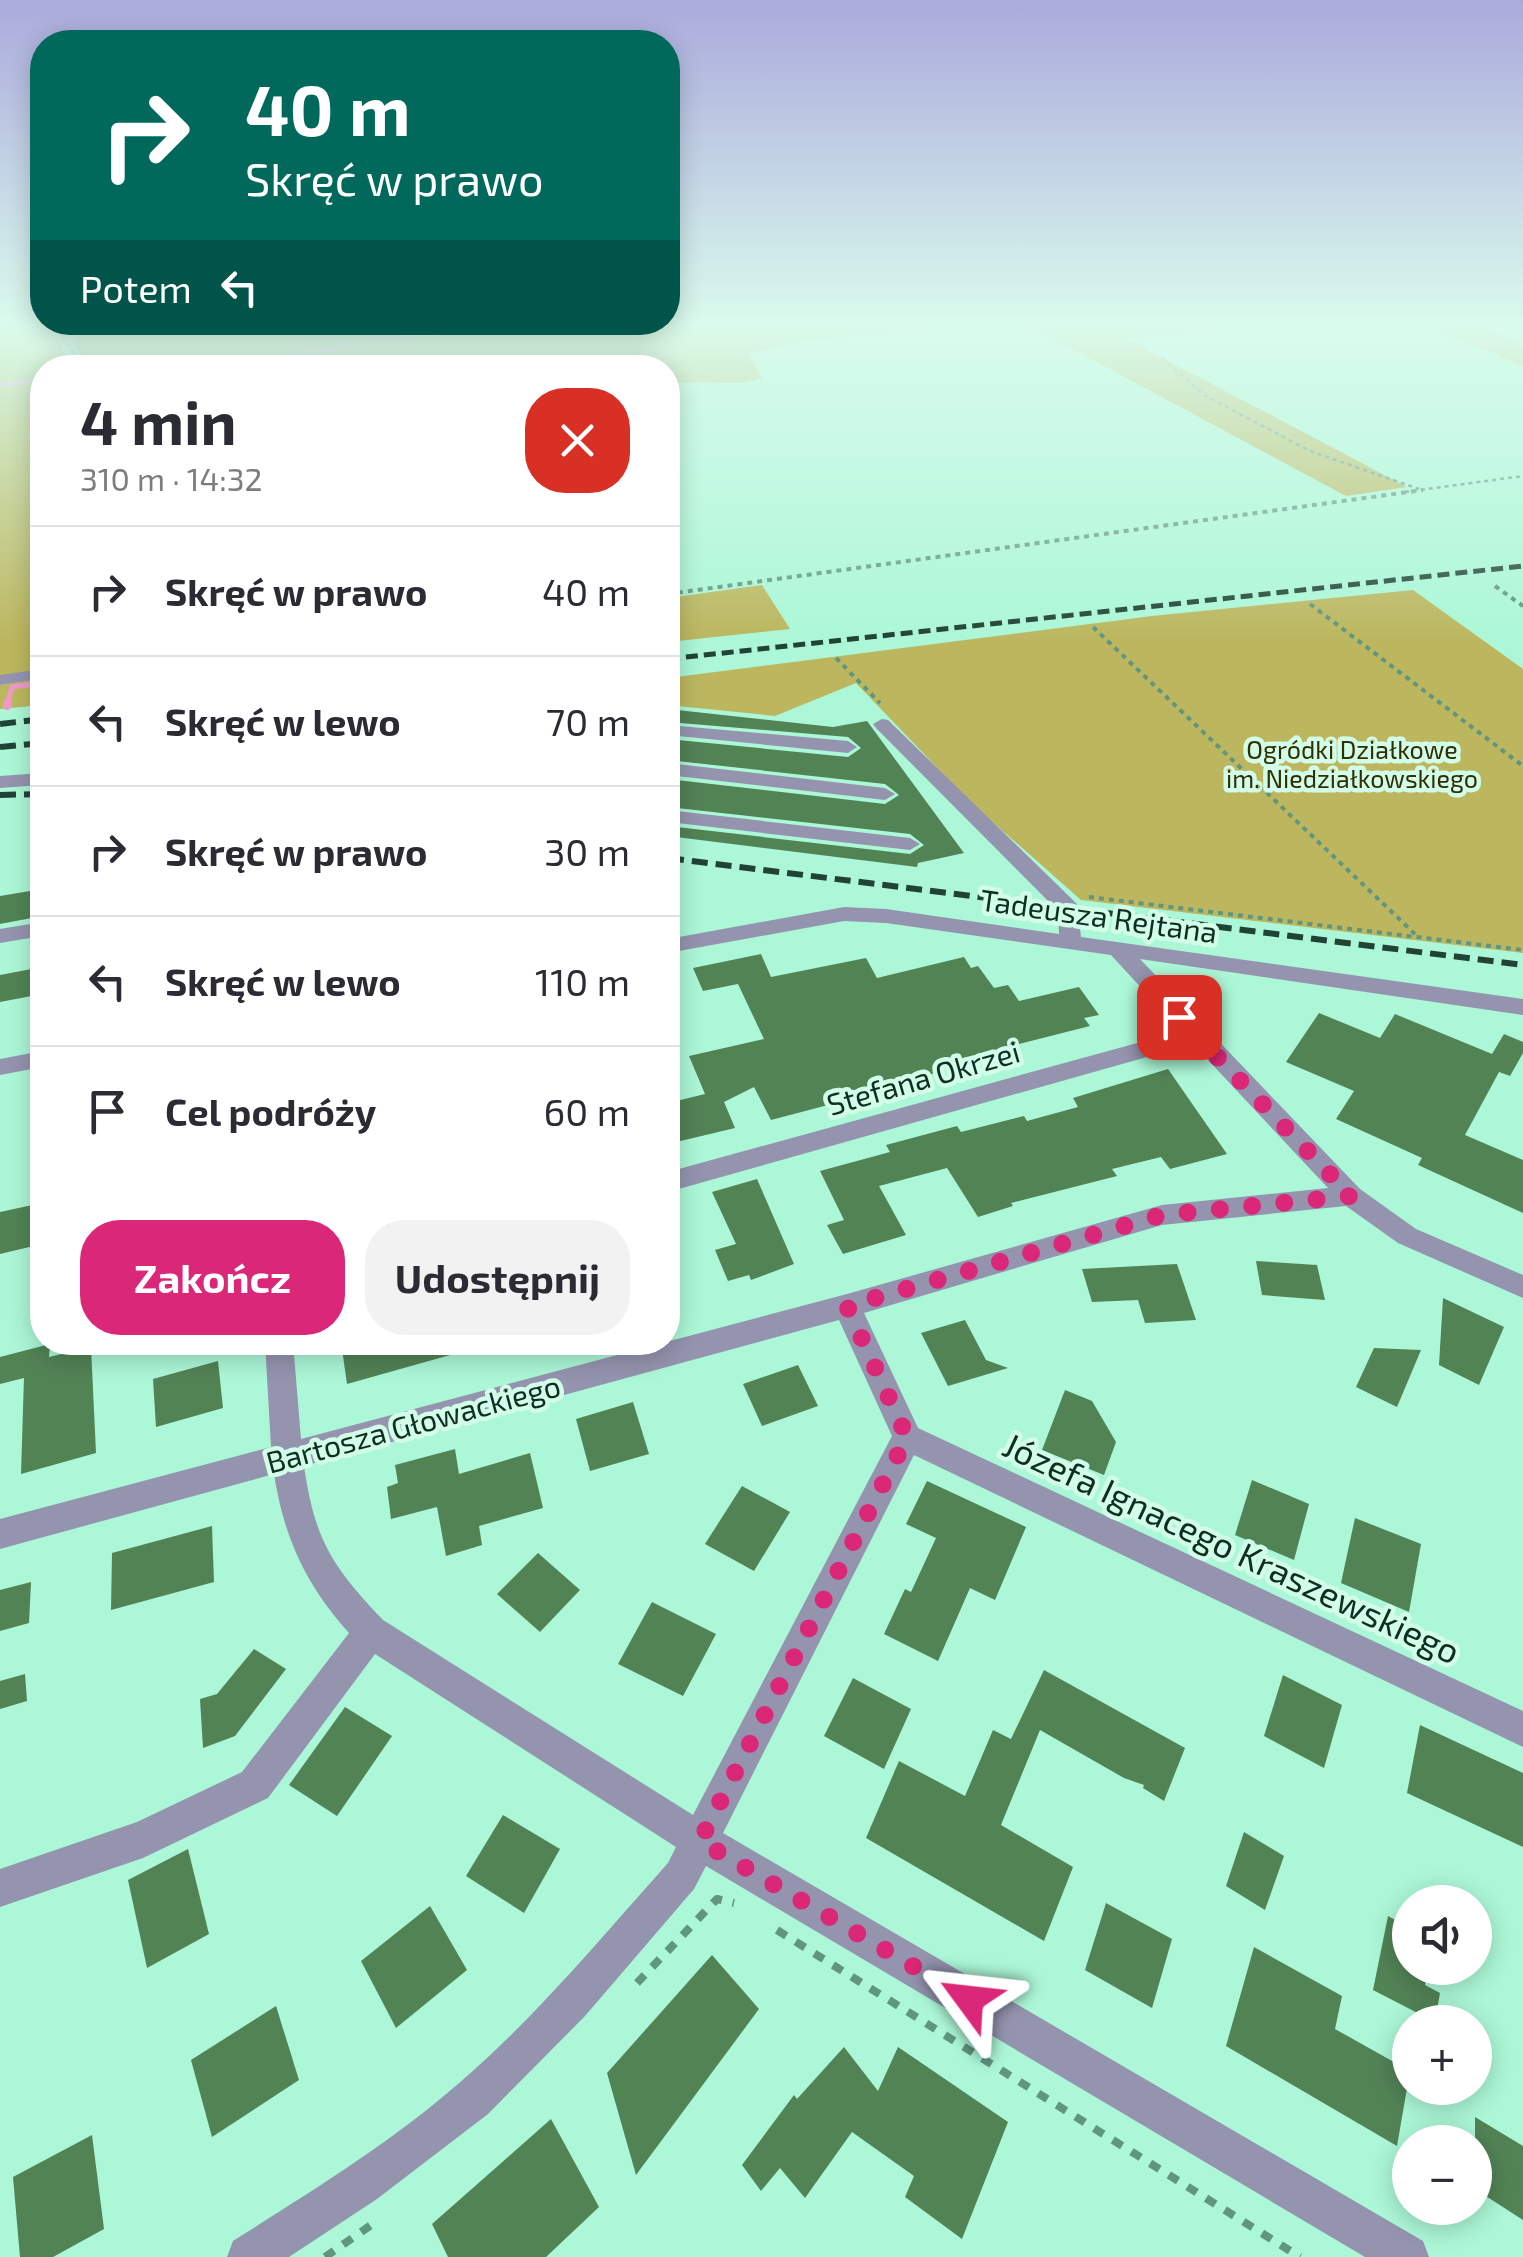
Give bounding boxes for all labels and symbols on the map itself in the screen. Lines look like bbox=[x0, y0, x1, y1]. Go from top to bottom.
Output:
park label: Ogródki Działkowe im. Niedziałkowskiego bbox=[1226, 734, 1478, 793]
street label: Tadeusza Rejtana bbox=[978, 881, 1220, 949]
pin bbox=[1137, 975, 1222, 1060]
street label: Stefana Okrzei bbox=[822, 1032, 1024, 1122]
street label: Bartosza Głowackiego bbox=[262, 1366, 564, 1480]
street label: Józefa Ignacego Kraszewskiego bbox=[997, 1422, 1467, 1672]
position arrow bbox=[917, 1947, 1021, 2051]

